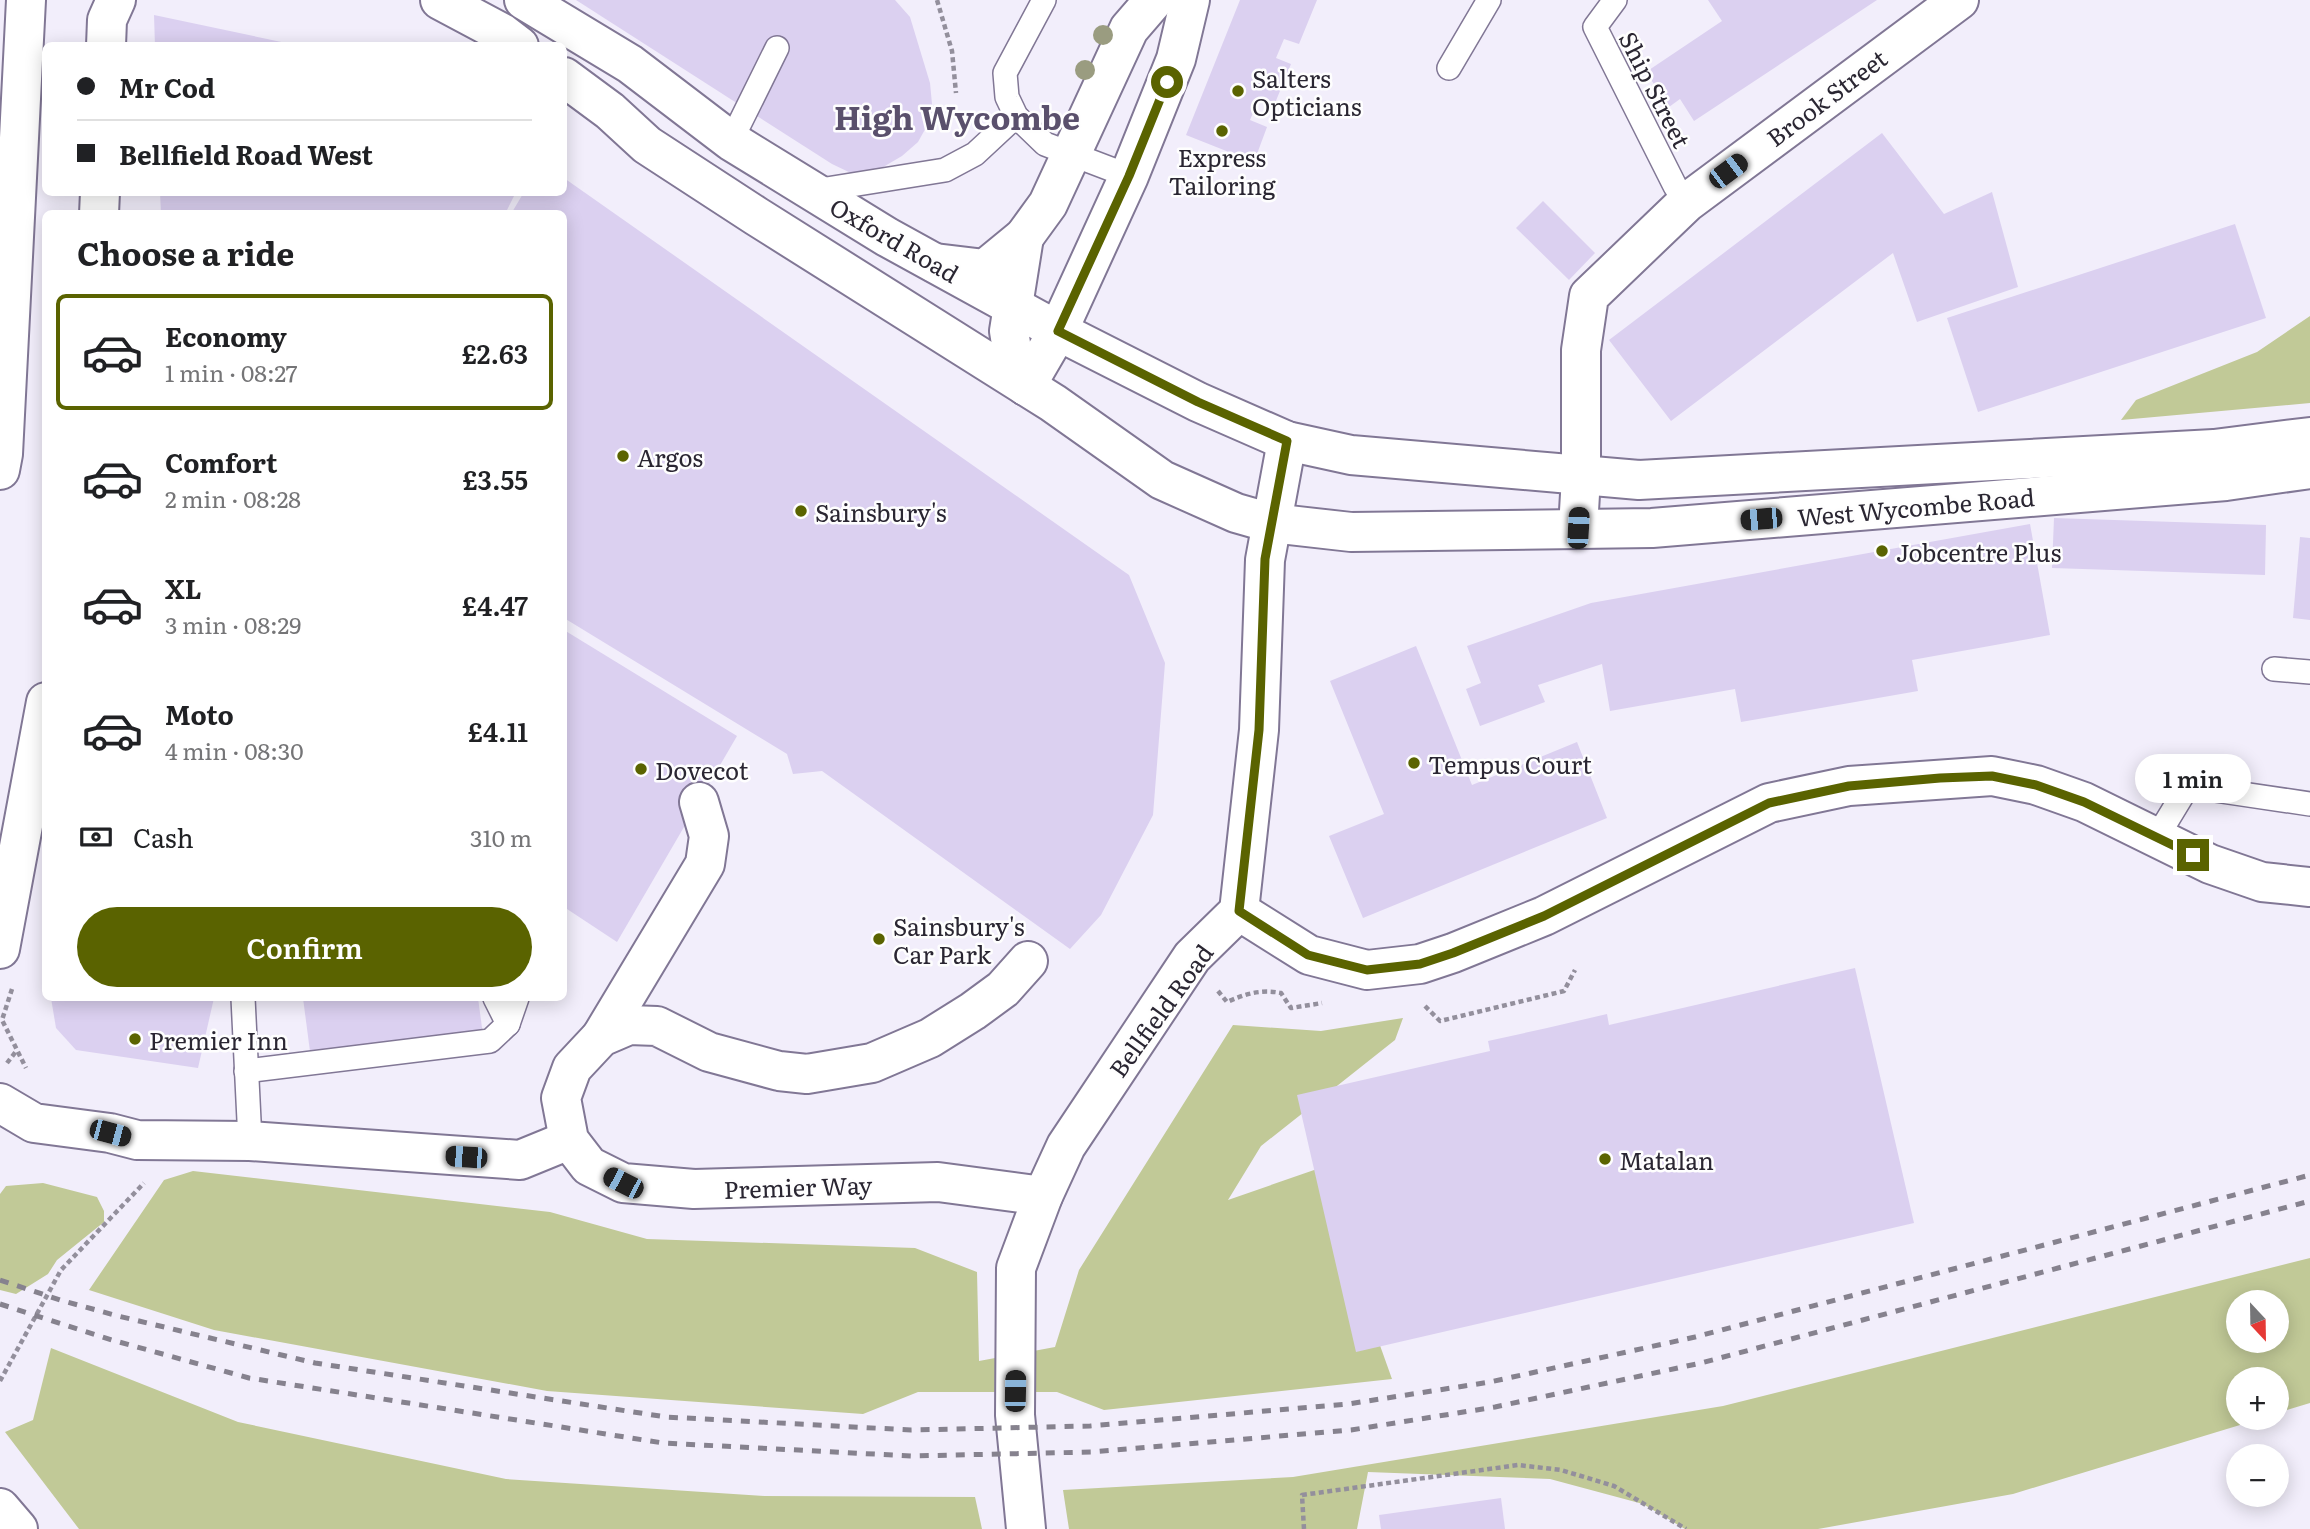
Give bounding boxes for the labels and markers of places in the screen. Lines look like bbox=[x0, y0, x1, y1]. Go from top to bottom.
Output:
place label: Salters Opticians bbox=[1252, 60, 1362, 123]
marker: Salters Opticians bbox=[1230, 83, 1246, 99]
marker: Express Tailoring bbox=[1214, 123, 1230, 139]
place label: Express Tailoring bbox=[1168, 139, 1276, 202]
place label: Argos bbox=[637, 439, 703, 474]
marker: Argos bbox=[615, 448, 631, 464]
place label: Sainsbury's bbox=[815, 494, 947, 529]
marker: Sainsbury's bbox=[793, 503, 809, 519]
place label: Jobcentre Plus bbox=[1896, 534, 2061, 569]
marker: Jobcentre Plus bbox=[1874, 543, 1890, 559]
place label: Tempus Court bbox=[1428, 746, 1592, 781]
place label: Dovecot bbox=[655, 752, 749, 787]
marker: Tempus Court bbox=[1406, 755, 1422, 771]
marker: Dovecot bbox=[633, 761, 649, 777]
place label: Sainsbury's Car Park bbox=[893, 908, 1025, 971]
marker: Sainsbury's Car Park bbox=[871, 931, 887, 947]
place label: Premier Inn bbox=[149, 1022, 288, 1057]
marker: Premier Inn bbox=[127, 1031, 143, 1047]
place label: Matalan bbox=[1619, 1142, 1714, 1177]
marker: Matalan bbox=[1597, 1151, 1613, 1167]

